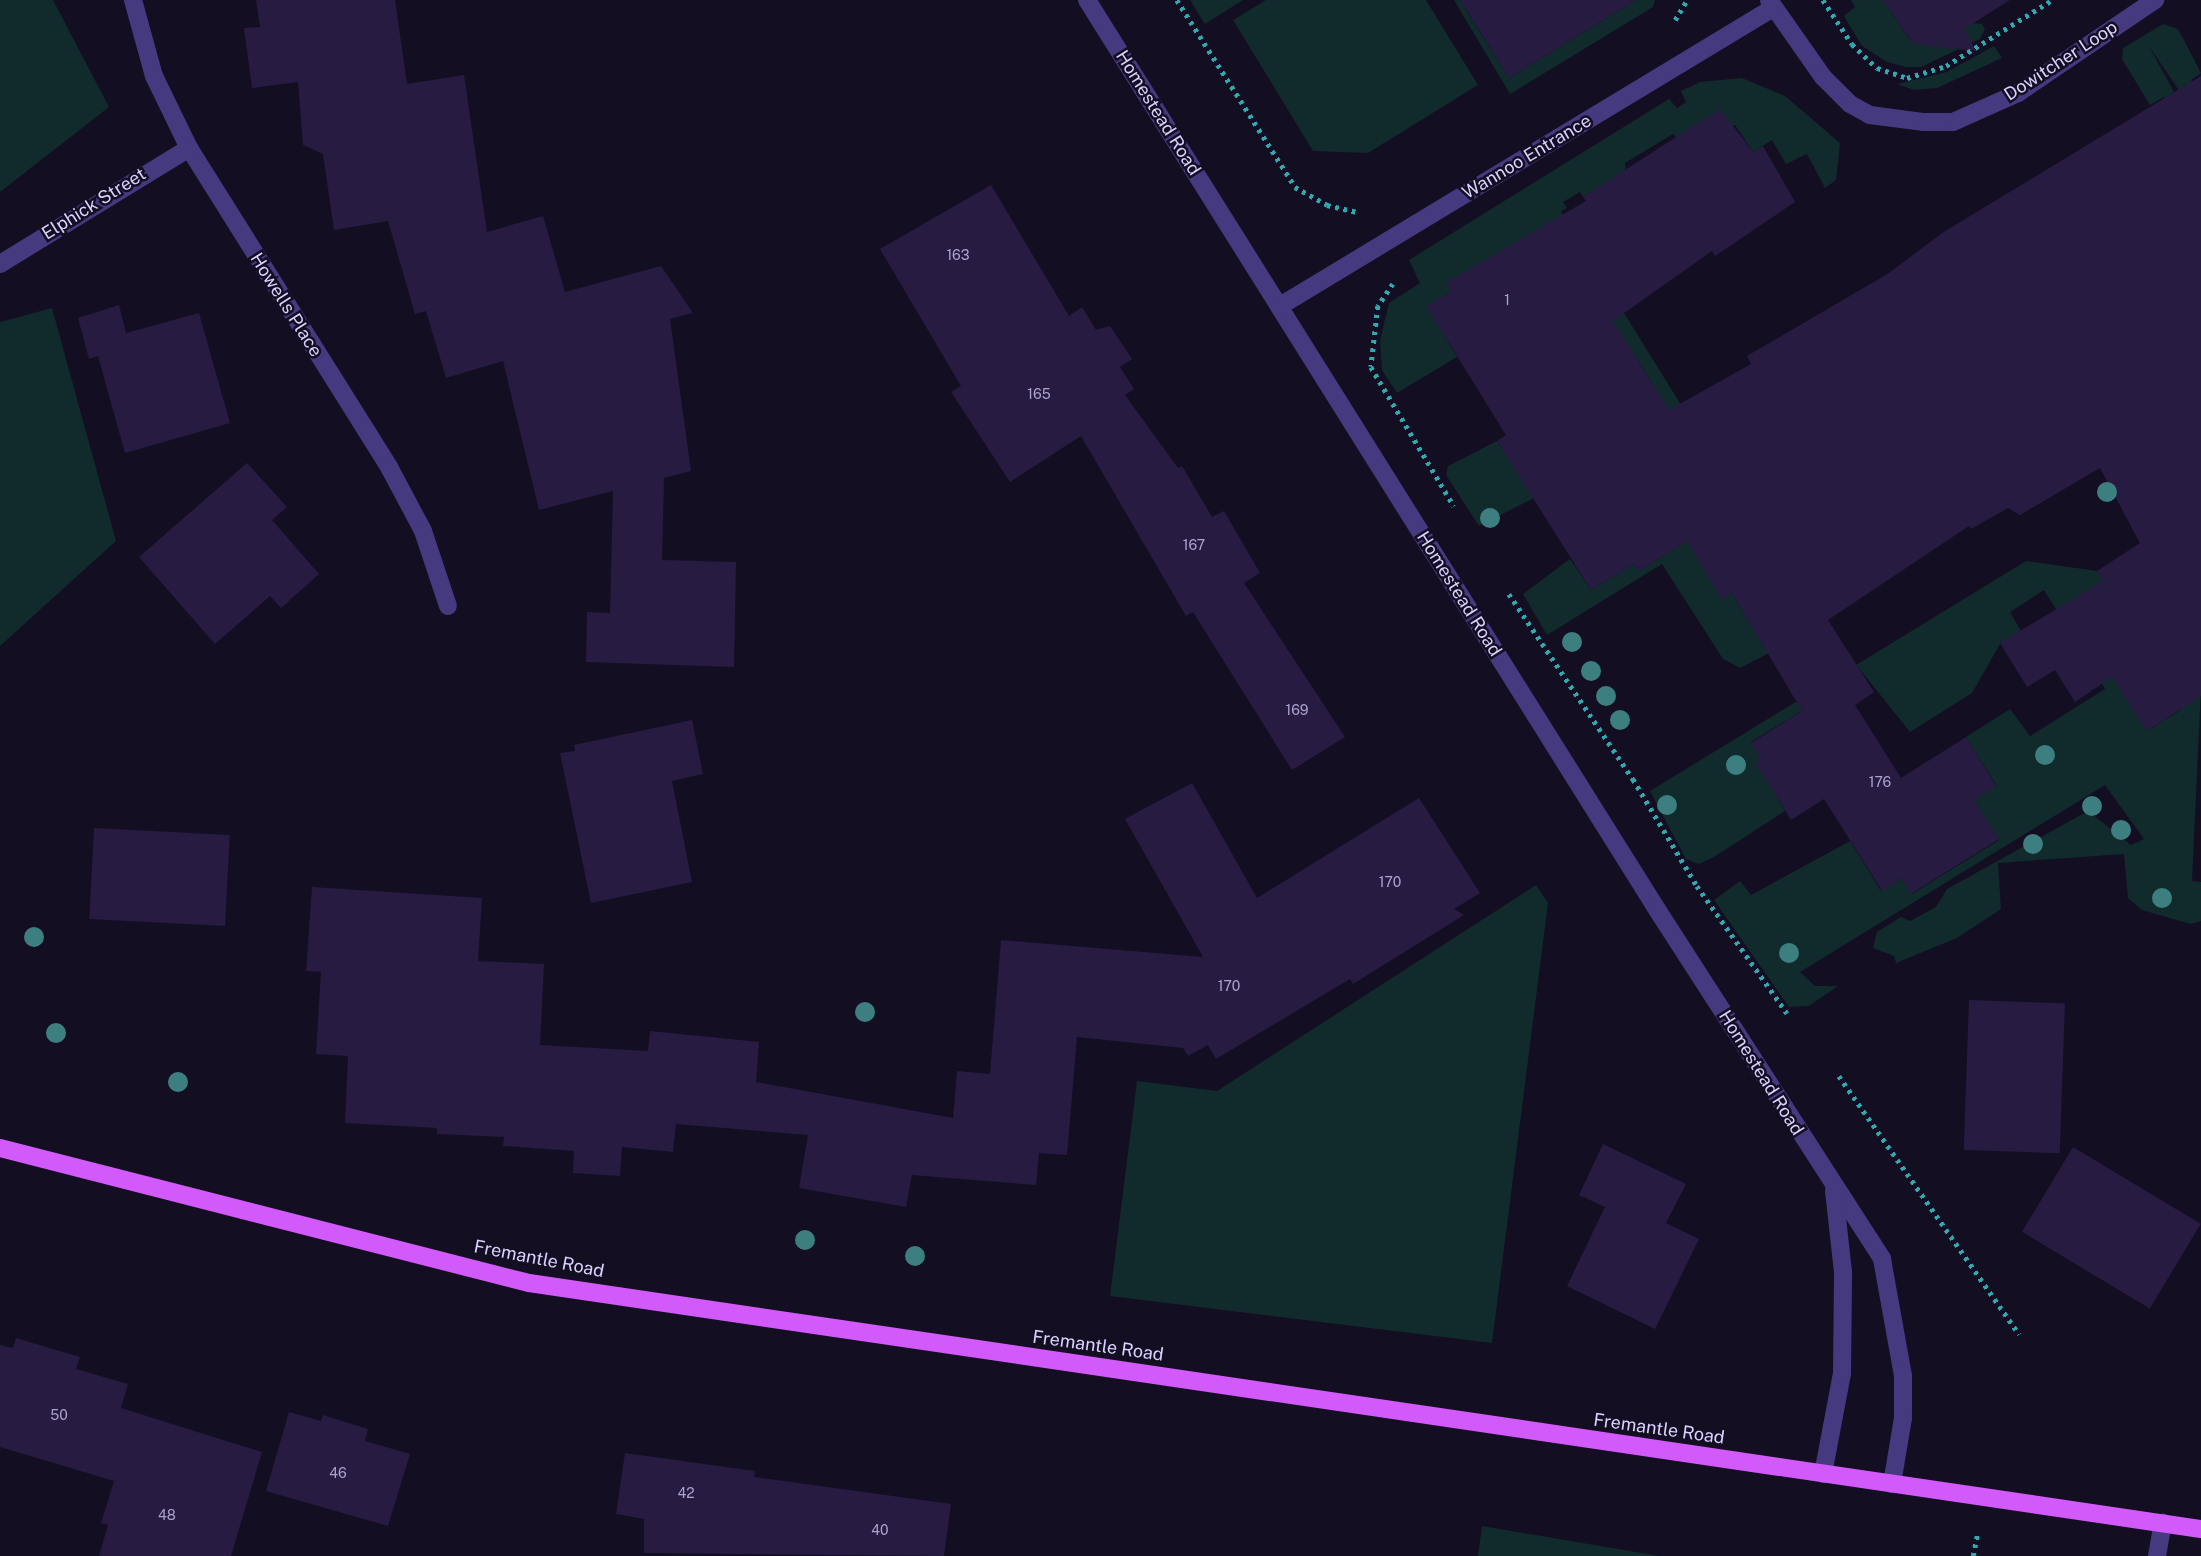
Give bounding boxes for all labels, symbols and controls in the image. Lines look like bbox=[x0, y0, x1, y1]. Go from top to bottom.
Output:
street label: Dowitcher Loop bbox=[2000, 16, 2122, 106]
street label: Homestead Road bbox=[1111, 47, 1205, 179]
street label: Wannoo Entrance bbox=[1459, 110, 1595, 204]
street label: Elphick Street bbox=[38, 163, 150, 245]
house number: 163 bbox=[946, 247, 970, 263]
street label: Howells Place bbox=[245, 249, 327, 361]
house number: 1 bbox=[1504, 292, 1510, 308]
house number: 165 bbox=[1027, 386, 1051, 402]
street label: Homestead Road bbox=[1412, 528, 1506, 660]
house number: 167 bbox=[1183, 537, 1205, 553]
house number: 169 bbox=[1285, 702, 1309, 718]
house number: 176 bbox=[1869, 774, 1891, 790]
house number: 170 bbox=[1379, 874, 1401, 890]
house number: 170 bbox=[1218, 978, 1240, 994]
street label: Homestead Road bbox=[1714, 1007, 1808, 1139]
street label: Fremantle Road bbox=[472, 1236, 606, 1282]
street label: Fremantle Road bbox=[1031, 1326, 1165, 1366]
house number: 50 bbox=[50, 1407, 68, 1423]
street label: Fremantle Road bbox=[1592, 1409, 1726, 1449]
house number: 46 bbox=[329, 1465, 347, 1481]
house number: 42 bbox=[677, 1485, 695, 1501]
house number: 48 bbox=[158, 1507, 176, 1523]
house number: 40 bbox=[871, 1522, 889, 1538]

